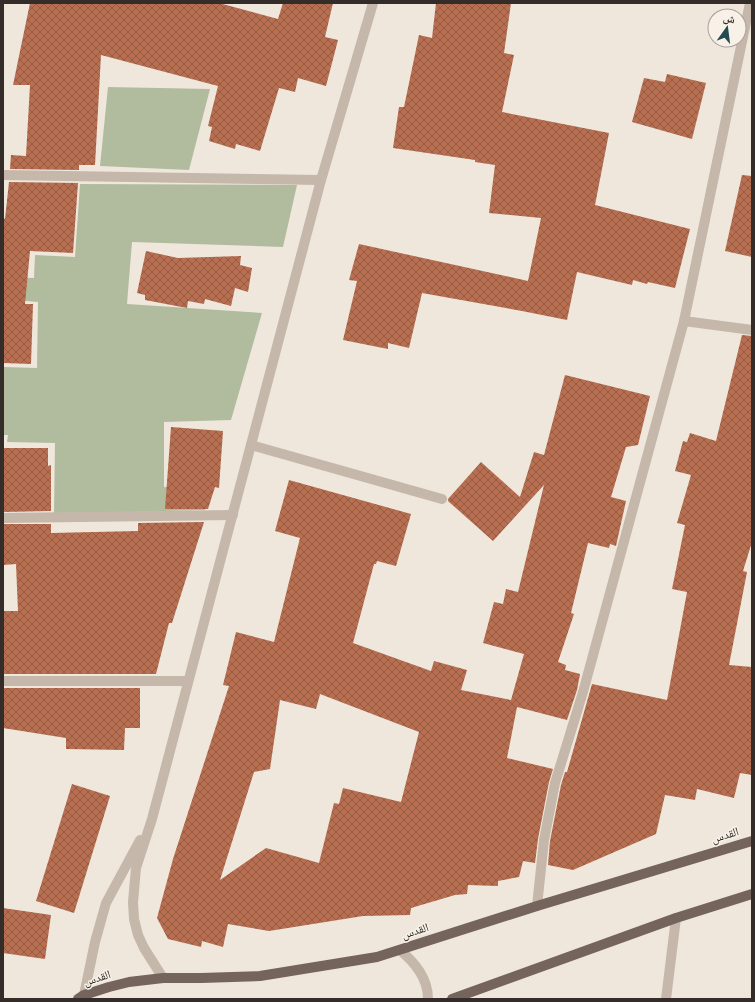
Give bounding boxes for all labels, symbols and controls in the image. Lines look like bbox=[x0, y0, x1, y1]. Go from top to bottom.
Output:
north arrow bbox=[707, 8, 747, 48]
text: ش bbox=[722, 11, 737, 28]
street label: القدس bbox=[710, 824, 741, 846]
street label: القدس bbox=[400, 920, 431, 942]
street label: القدس bbox=[82, 967, 113, 989]

